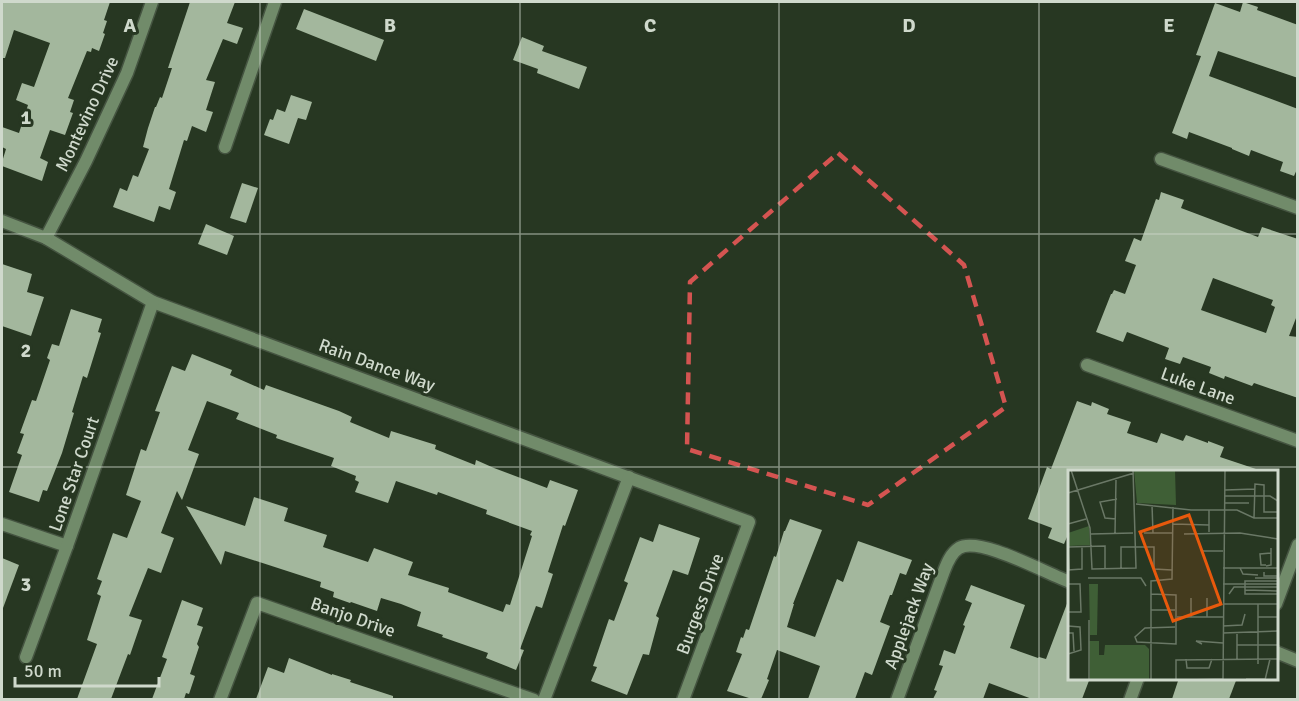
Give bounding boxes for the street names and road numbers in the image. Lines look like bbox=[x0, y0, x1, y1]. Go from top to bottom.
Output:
street label: Montevino Drive bbox=[51, 53, 123, 175]
street label: Rain Dance Way bbox=[316, 334, 439, 396]
street label: Luke Lane bbox=[1158, 362, 1238, 410]
street label: Lone Star Court bbox=[44, 414, 104, 534]
street label: Burgess Drive bbox=[672, 551, 728, 657]
street label: Applejack Way bbox=[880, 559, 939, 672]
street label: Banjo Drive bbox=[308, 592, 398, 642]

